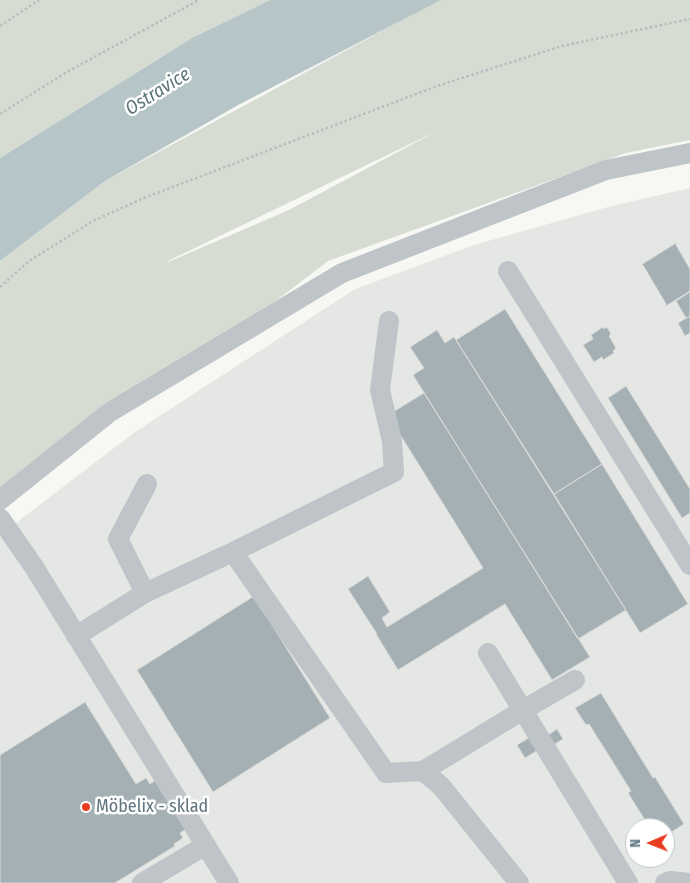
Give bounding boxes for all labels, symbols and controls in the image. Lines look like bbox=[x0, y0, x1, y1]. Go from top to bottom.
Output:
water label: Ostravice bbox=[121, 63, 195, 121]
place label: Möbelix - sklad bbox=[96, 796, 208, 818]
marker: Möbelix - sklad bbox=[80, 801, 92, 813]
north arrow bbox=[625, 818, 675, 868]
text: N bbox=[627, 839, 644, 848]

